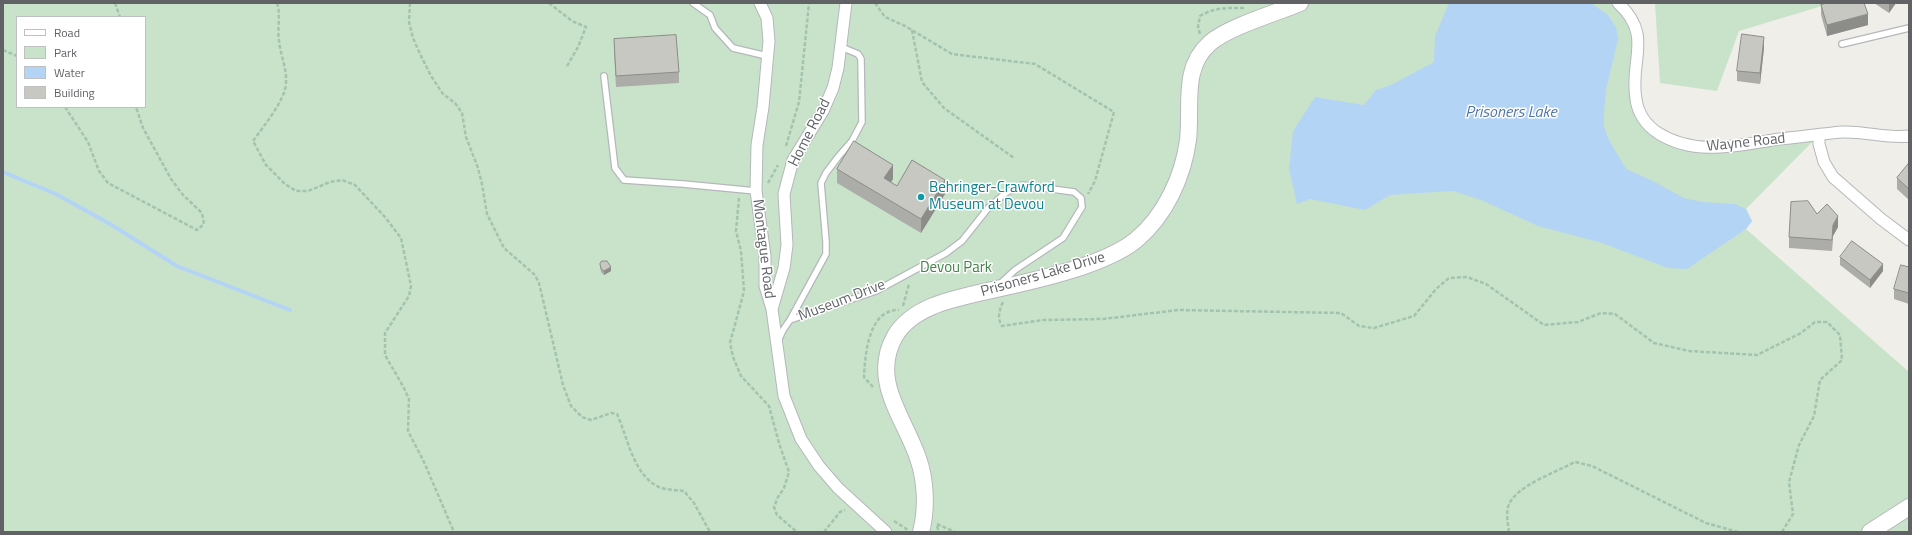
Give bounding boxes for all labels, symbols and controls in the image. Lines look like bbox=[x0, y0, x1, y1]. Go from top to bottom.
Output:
legend bbox=[16, 16, 146, 108]
text: Road bbox=[54, 23, 80, 42]
text: Park bbox=[54, 43, 77, 62]
text: Water bbox=[54, 63, 85, 82]
text: Building bbox=[54, 83, 95, 102]
street label: Home Road bbox=[785, 96, 835, 170]
water label: Prisoners Lake bbox=[1465, 103, 1557, 123]
street label: Wayne Road bbox=[1706, 130, 1786, 156]
place label: Behringer-Crawford Museum at Devou bbox=[929, 179, 1055, 214]
marker: Behringer-Crawford Museum at Devou bbox=[916, 192, 926, 202]
street label: Montague Road bbox=[748, 198, 778, 300]
street label: Prisoners Lake Drive bbox=[979, 249, 1107, 301]
park label: Devou Park bbox=[920, 259, 992, 277]
street label: Museum Drive bbox=[796, 276, 888, 326]

